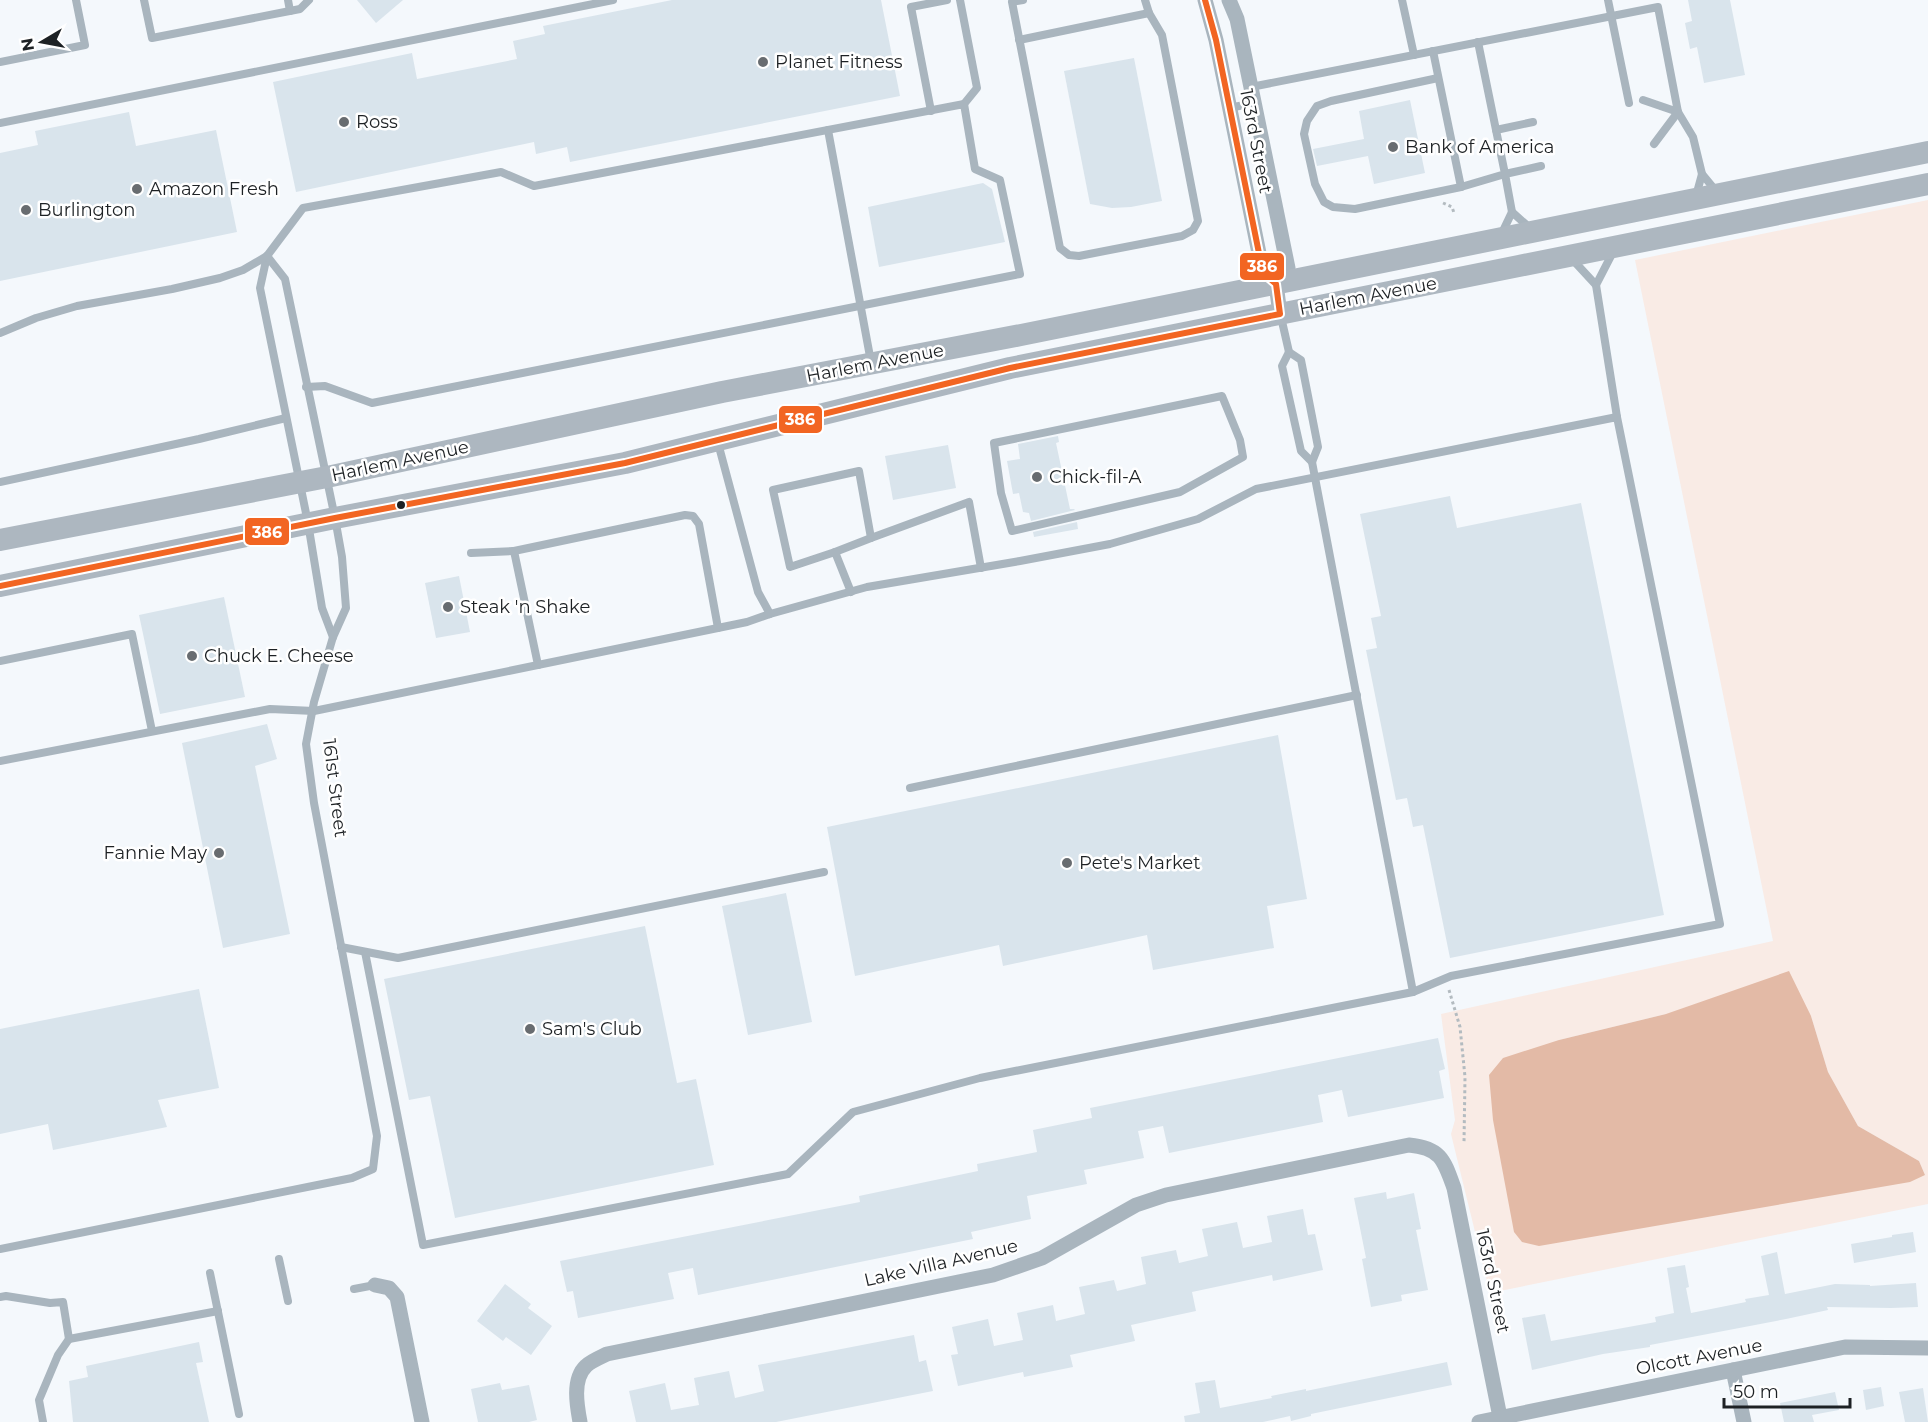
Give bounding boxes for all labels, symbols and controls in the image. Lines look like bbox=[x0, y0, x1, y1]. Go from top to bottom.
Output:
north arrow bbox=[12, 12, 72, 72]
text: N bbox=[17, 36, 38, 53]
place label: Planet Fitness bbox=[775, 51, 903, 73]
marker: Planet Fitness bbox=[756, 55, 770, 69]
street label: 163rd Street bbox=[1235, 87, 1277, 195]
place label: Ross bbox=[356, 111, 398, 133]
marker: Ross bbox=[337, 115, 351, 129]
place label: Bank of America bbox=[1405, 136, 1555, 158]
marker: Bank of America bbox=[1386, 140, 1400, 154]
place label: Amazon Fresh bbox=[149, 178, 279, 200]
marker: Amazon Fresh bbox=[130, 182, 144, 196]
place label: Burlington bbox=[38, 199, 135, 221]
marker: Burlington bbox=[19, 203, 33, 217]
line badge: 386 bbox=[1239, 252, 1285, 281]
text: 386 bbox=[1246, 257, 1277, 276]
street label: Harlem Avenue bbox=[1297, 272, 1439, 320]
street label: Harlem Avenue bbox=[804, 339, 946, 387]
line badge: 386 bbox=[778, 405, 823, 434]
text: 386 bbox=[784, 410, 815, 429]
street label: Harlem Avenue bbox=[329, 436, 471, 486]
place label: Chick-fil-A bbox=[1049, 466, 1142, 488]
marker: Chick-fil-A bbox=[1030, 470, 1044, 484]
unlabelled marker bbox=[395, 499, 407, 511]
line badge: 386 bbox=[244, 517, 290, 546]
text: 386 bbox=[251, 523, 282, 542]
place label: Steak 'n Shake bbox=[460, 596, 591, 618]
marker: Steak 'n Shake bbox=[441, 600, 455, 614]
place label: Chuck E. Cheese bbox=[204, 645, 354, 667]
marker: Chuck E. Cheese bbox=[185, 649, 199, 663]
street label: 161st Street bbox=[318, 737, 352, 839]
place label: Fannie May bbox=[103, 842, 207, 864]
marker: Fannie May bbox=[212, 846, 226, 860]
place label: Pete's Market bbox=[1079, 852, 1201, 874]
marker: Pete's Market bbox=[1060, 856, 1074, 870]
place label: Sam's Club bbox=[542, 1018, 642, 1040]
marker: Sam's Club bbox=[523, 1022, 537, 1036]
street label: 163rd Street bbox=[1471, 1227, 1515, 1335]
street label: Lake Villa Avenue bbox=[862, 1235, 1020, 1291]
street label: Olcott Avenue bbox=[1634, 1334, 1764, 1380]
scale bar bbox=[1724, 1371, 1850, 1409]
text: 50 m bbox=[1733, 1381, 1779, 1403]

